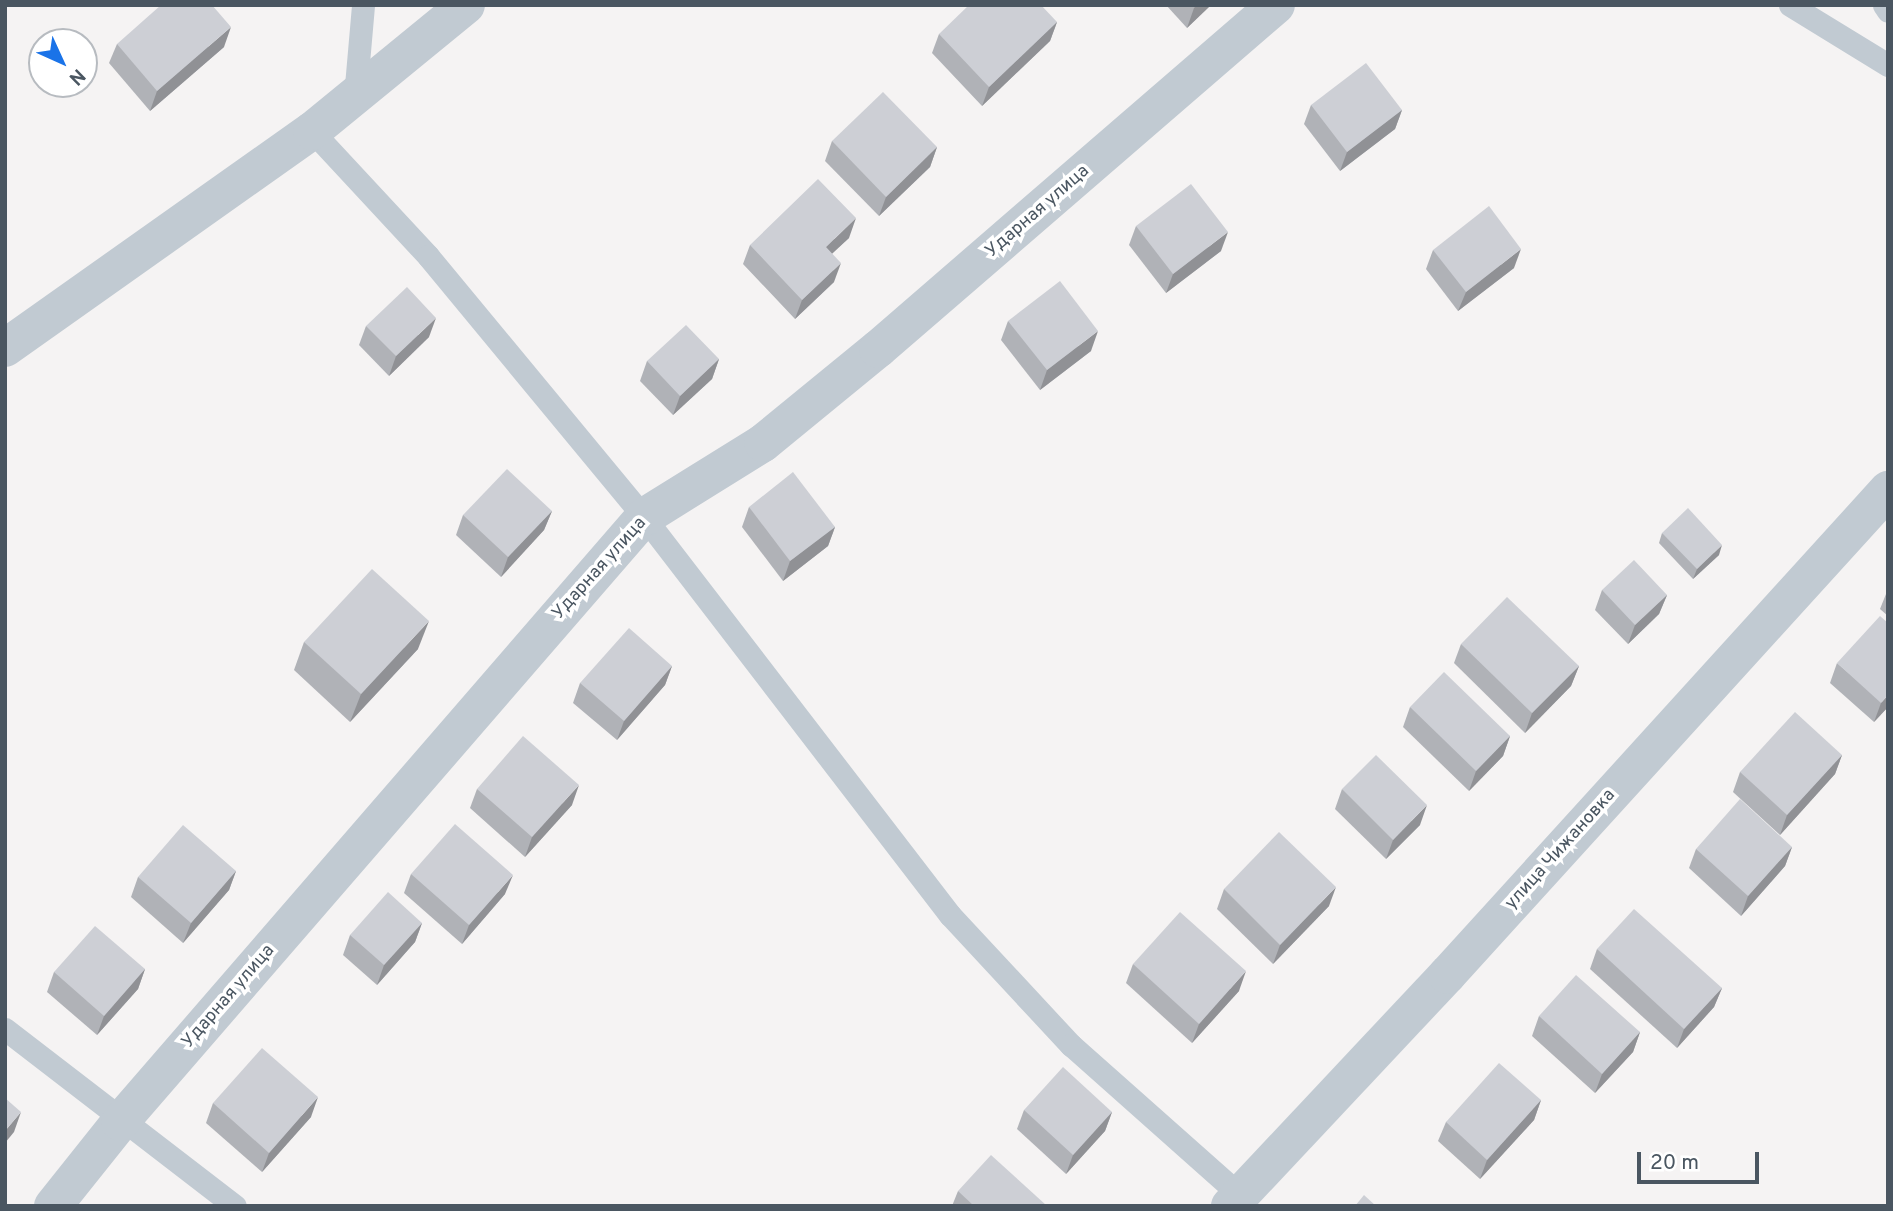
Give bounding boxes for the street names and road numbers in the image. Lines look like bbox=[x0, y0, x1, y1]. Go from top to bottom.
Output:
street label: Ударная улица bbox=[982, 161, 1094, 263]
street label: Ударная улица bbox=[548, 513, 652, 625]
street label: улица Чижановка bbox=[1501, 785, 1621, 915]
street label: Ударная улица bbox=[178, 941, 280, 1053]

